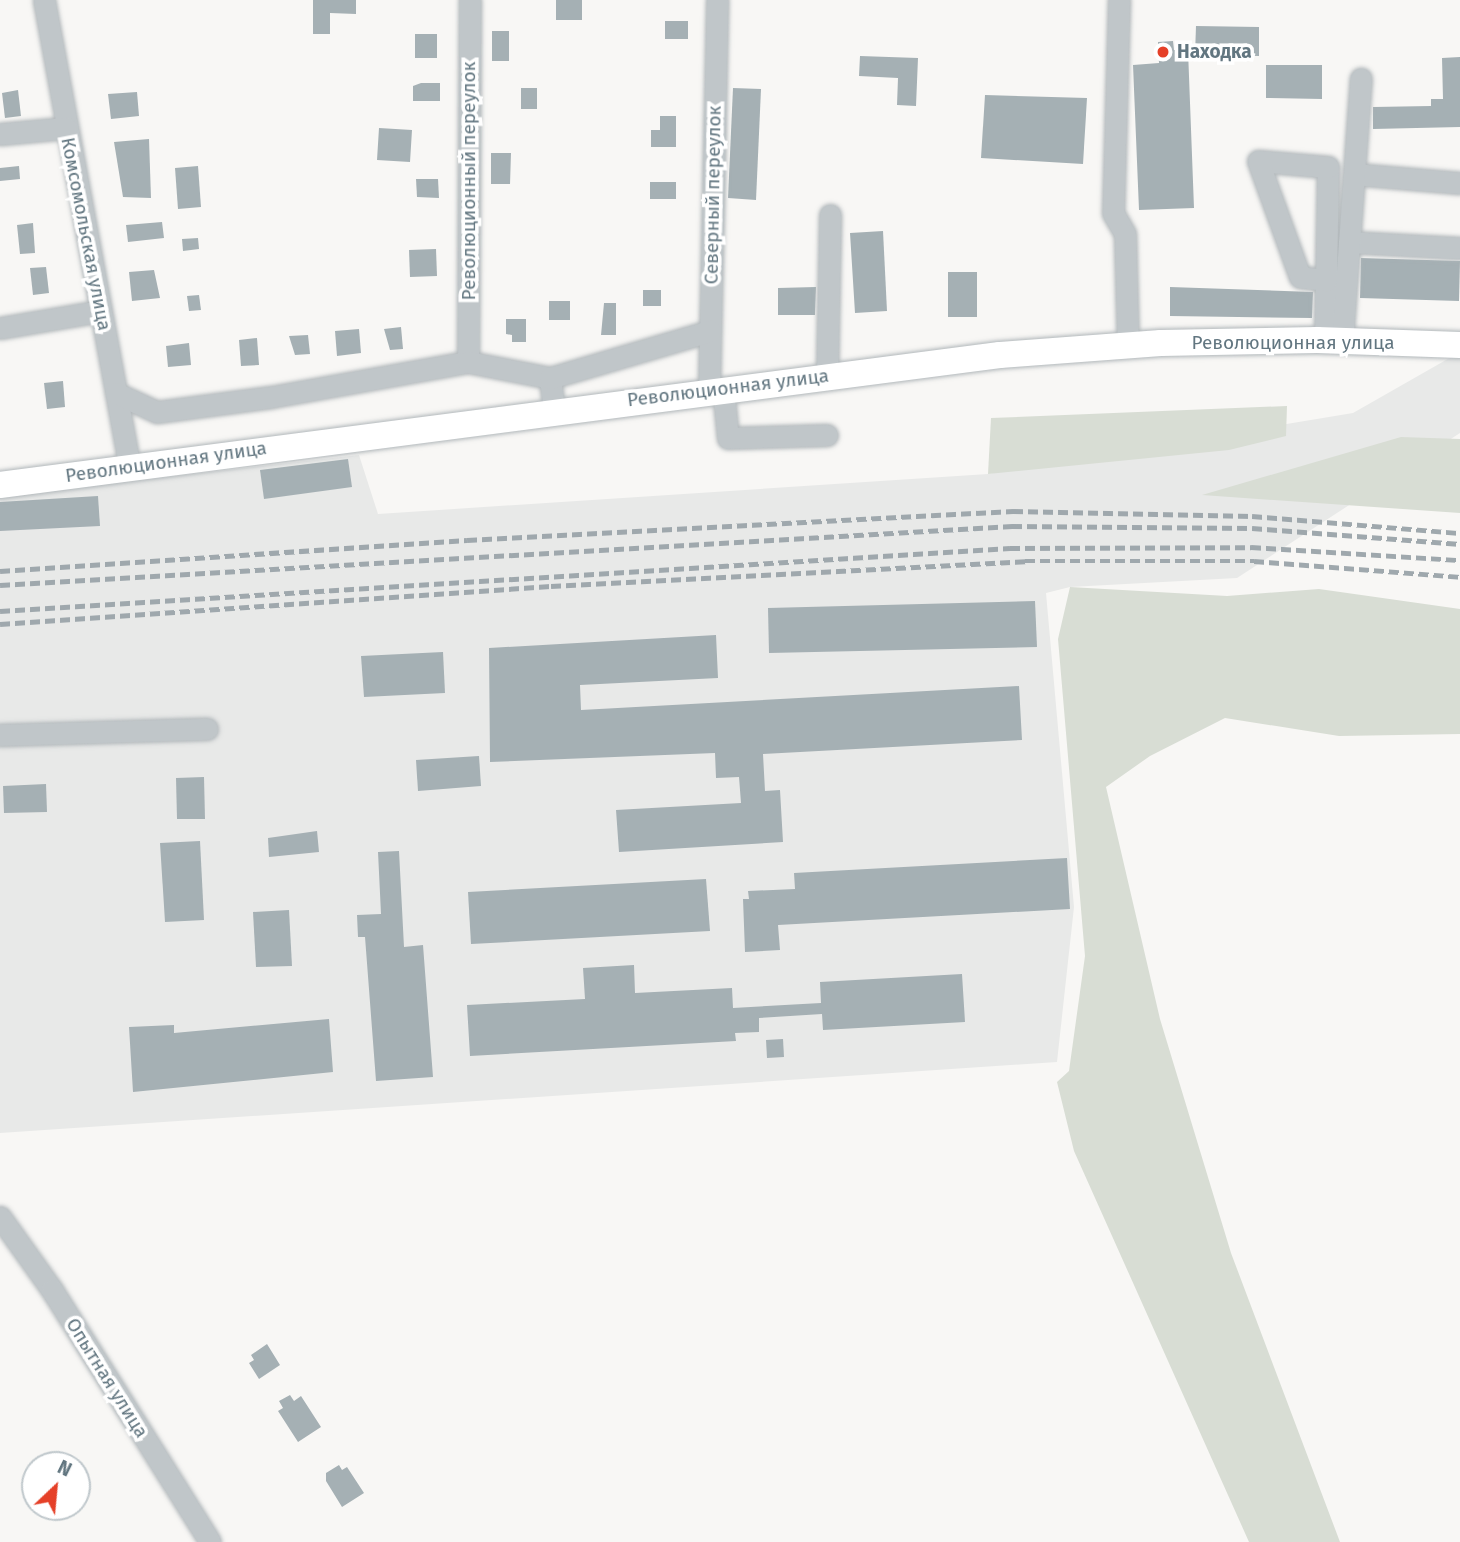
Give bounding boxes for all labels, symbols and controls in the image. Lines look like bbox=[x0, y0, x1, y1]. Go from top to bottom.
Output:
place label: Находка bbox=[1177, 41, 1252, 63]
marker: Находка bbox=[1155, 44, 1171, 60]
street label: Революционный переулок bbox=[458, 62, 480, 300]
street label: Северный переулок bbox=[700, 105, 726, 285]
street label: Комсомольская улица bbox=[56, 135, 116, 333]
street label: Революционная улица bbox=[1191, 332, 1395, 354]
street label: Революционная улица bbox=[626, 364, 830, 412]
street label: Революционная улица bbox=[64, 437, 268, 487]
street label: Опытная улица bbox=[61, 1314, 153, 1442]
north arrow bbox=[21, 1451, 91, 1521]
text: N bbox=[54, 1455, 75, 1482]

